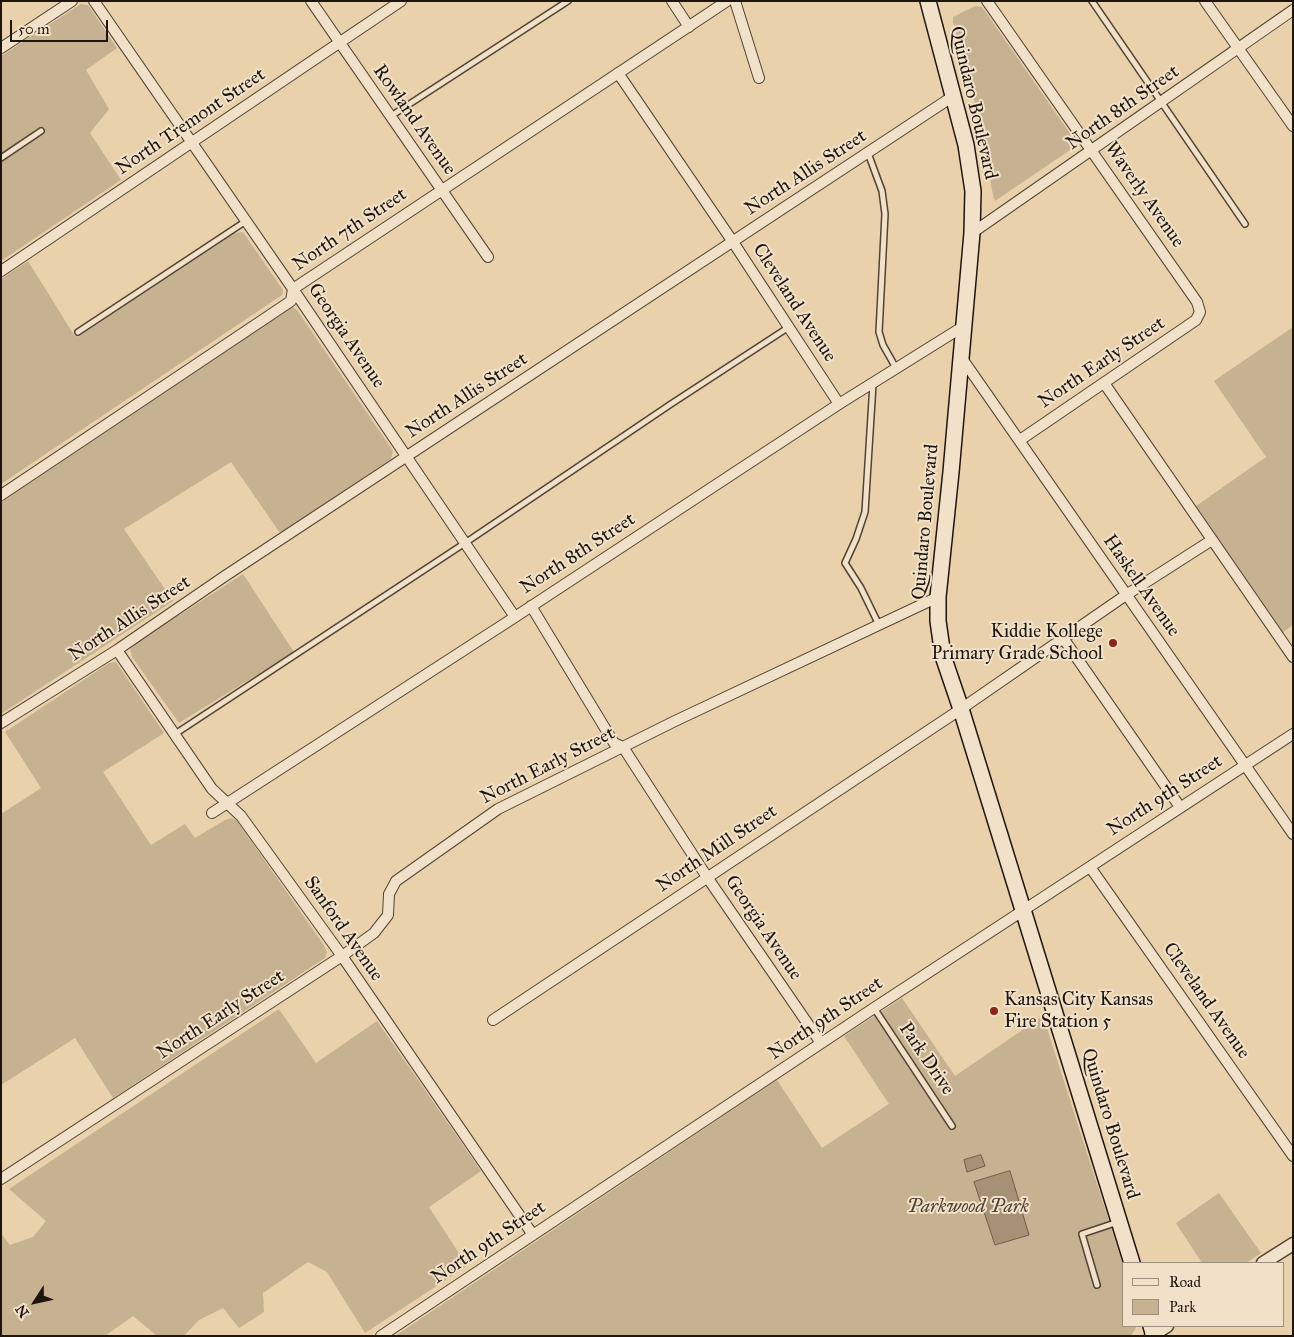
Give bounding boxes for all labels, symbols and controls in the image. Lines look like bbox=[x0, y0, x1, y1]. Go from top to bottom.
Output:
scale bar bbox=[12, 10, 110, 42]
text: 50 m bbox=[18, 20, 50, 38]
street label: Quindaro Boulevard bbox=[944, 24, 1002, 182]
street label: Rowland Avenue bbox=[368, 60, 460, 180]
street label: North 8th Street bbox=[1062, 61, 1184, 155]
street label: North Tremont Street bbox=[112, 64, 270, 180]
street label: North Allis Street bbox=[741, 125, 871, 221]
street label: Waverly Avenue bbox=[1099, 138, 1189, 252]
street label: North 7th Street bbox=[289, 183, 411, 277]
street label: Cleveland Avenue bbox=[747, 239, 841, 367]
street label: Georgia Avenue bbox=[302, 279, 390, 393]
street label: North Early Street bbox=[1034, 312, 1170, 414]
street label: North Allis Street bbox=[402, 348, 532, 444]
street label: Quindaro Boulevard bbox=[908, 443, 944, 601]
street label: North 8th Street bbox=[516, 508, 640, 600]
street label: Haskell Avenue bbox=[1097, 531, 1185, 641]
street label: North Allis Street bbox=[65, 571, 195, 667]
place label: Kiddie Kollege Primary Grade School bbox=[931, 621, 1103, 665]
marker: Kiddie Kollege Primary Grade School bbox=[1107, 637, 1119, 649]
street label: North Early Street bbox=[477, 722, 619, 810]
street label: North 9th Street bbox=[1103, 750, 1227, 842]
street label: North Mill Street bbox=[652, 800, 782, 898]
street label: Georgia Avenue bbox=[719, 871, 807, 985]
street label: Sanford Avenue bbox=[298, 872, 388, 986]
street label: Cleveland Avenue bbox=[1157, 938, 1255, 1064]
street label: North Early Street bbox=[153, 965, 289, 1065]
street label: North 9th Street bbox=[765, 972, 887, 1066]
place label: Kansas City Kansas Fire Station 5 bbox=[1004, 989, 1153, 1033]
marker: Kansas City Kansas Fire Station 5 bbox=[988, 1005, 1000, 1017]
street label: Park Drive bbox=[894, 1018, 958, 1100]
street label: Quindaro Boulevard bbox=[1076, 1046, 1144, 1202]
street label: North 9th Street bbox=[428, 1196, 550, 1290]
park label: Parkwood Park bbox=[907, 1196, 1029, 1218]
legend bbox=[1122, 1262, 1284, 1327]
text: Road bbox=[1169, 1273, 1201, 1291]
north arrow bbox=[10, 1277, 60, 1327]
text: Park bbox=[1169, 1298, 1196, 1316]
text: N bbox=[12, 1301, 33, 1321]

